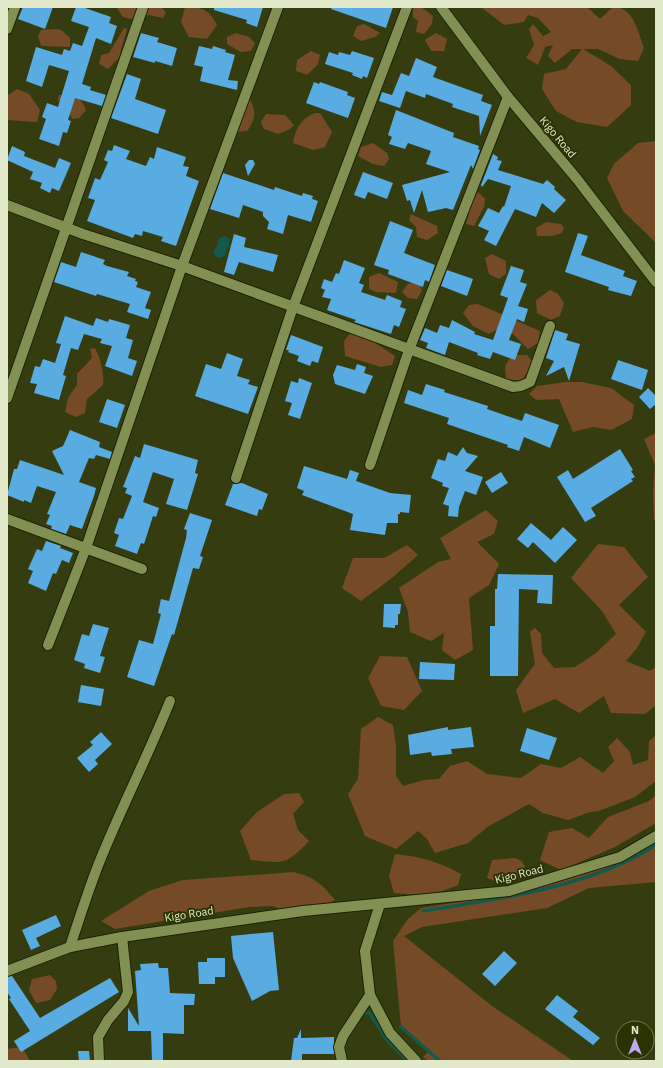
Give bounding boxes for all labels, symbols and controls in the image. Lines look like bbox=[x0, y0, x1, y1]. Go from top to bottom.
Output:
street label: Kigo Road bbox=[537, 114, 579, 160]
street label: Kigo Road bbox=[493, 861, 545, 887]
street label: Kigo Road bbox=[163, 903, 215, 925]
north arrow bbox=[615, 1020, 655, 1060]
text: N bbox=[631, 1023, 639, 1037]

